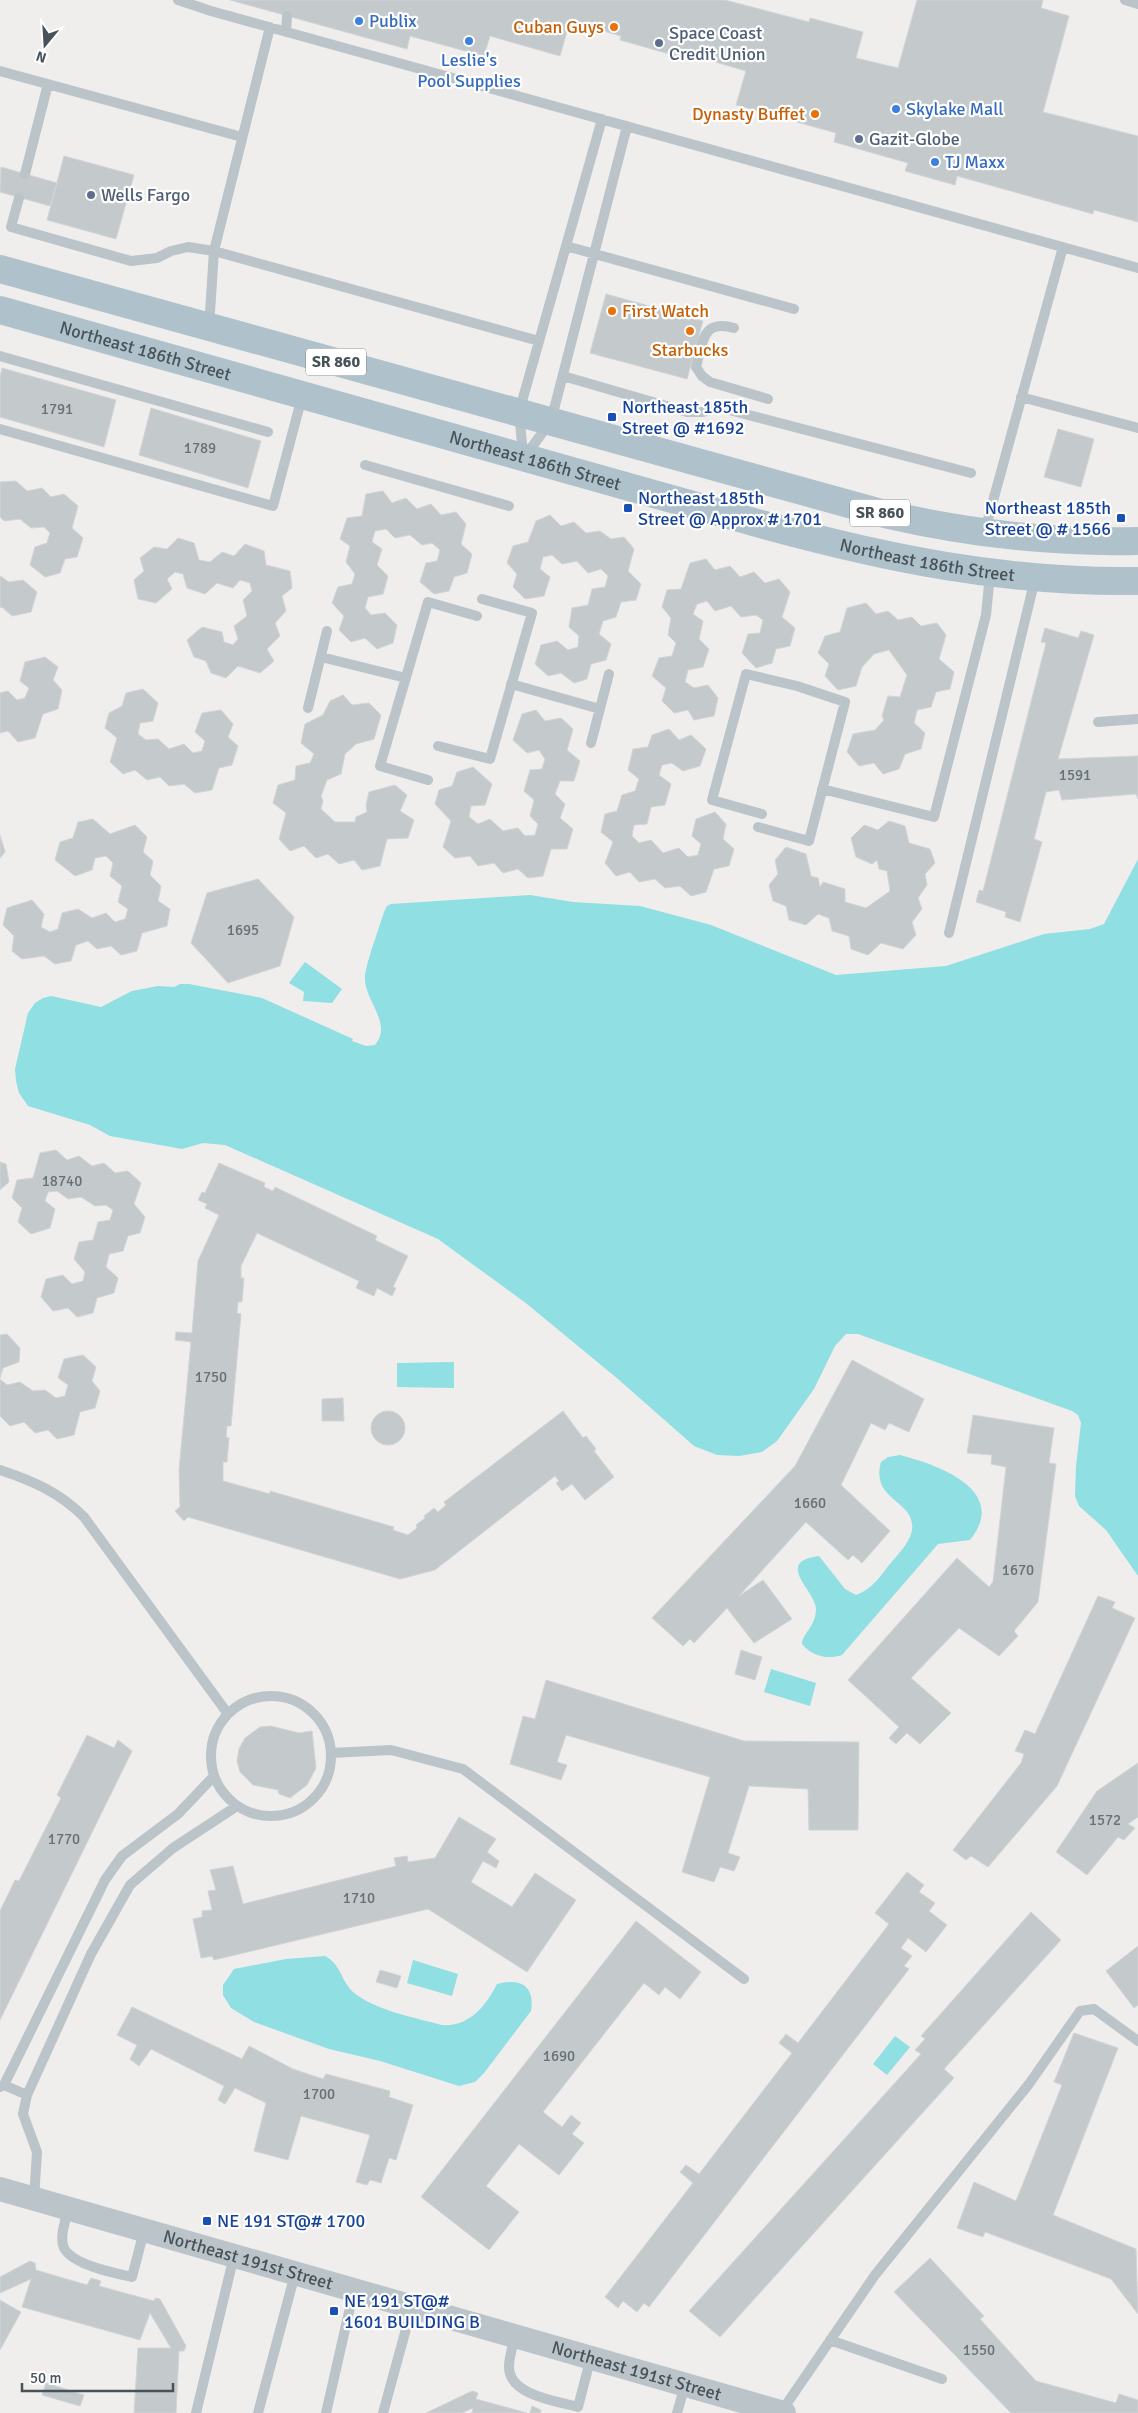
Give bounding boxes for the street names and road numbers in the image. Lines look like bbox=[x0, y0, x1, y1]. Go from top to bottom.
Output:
street label: Northeast 186th Street bbox=[57, 316, 234, 386]
road number: SR 860 bbox=[306, 348, 366, 376]
street label: Northeast 186th Street bbox=[447, 426, 624, 495]
road number: SR 860 bbox=[850, 499, 910, 526]
street label: Northeast 186th Street bbox=[838, 534, 1016, 586]
street label: Northeast 191st Street bbox=[161, 2225, 335, 2295]
street label: Northeast 191st Street bbox=[549, 2336, 724, 2406]

